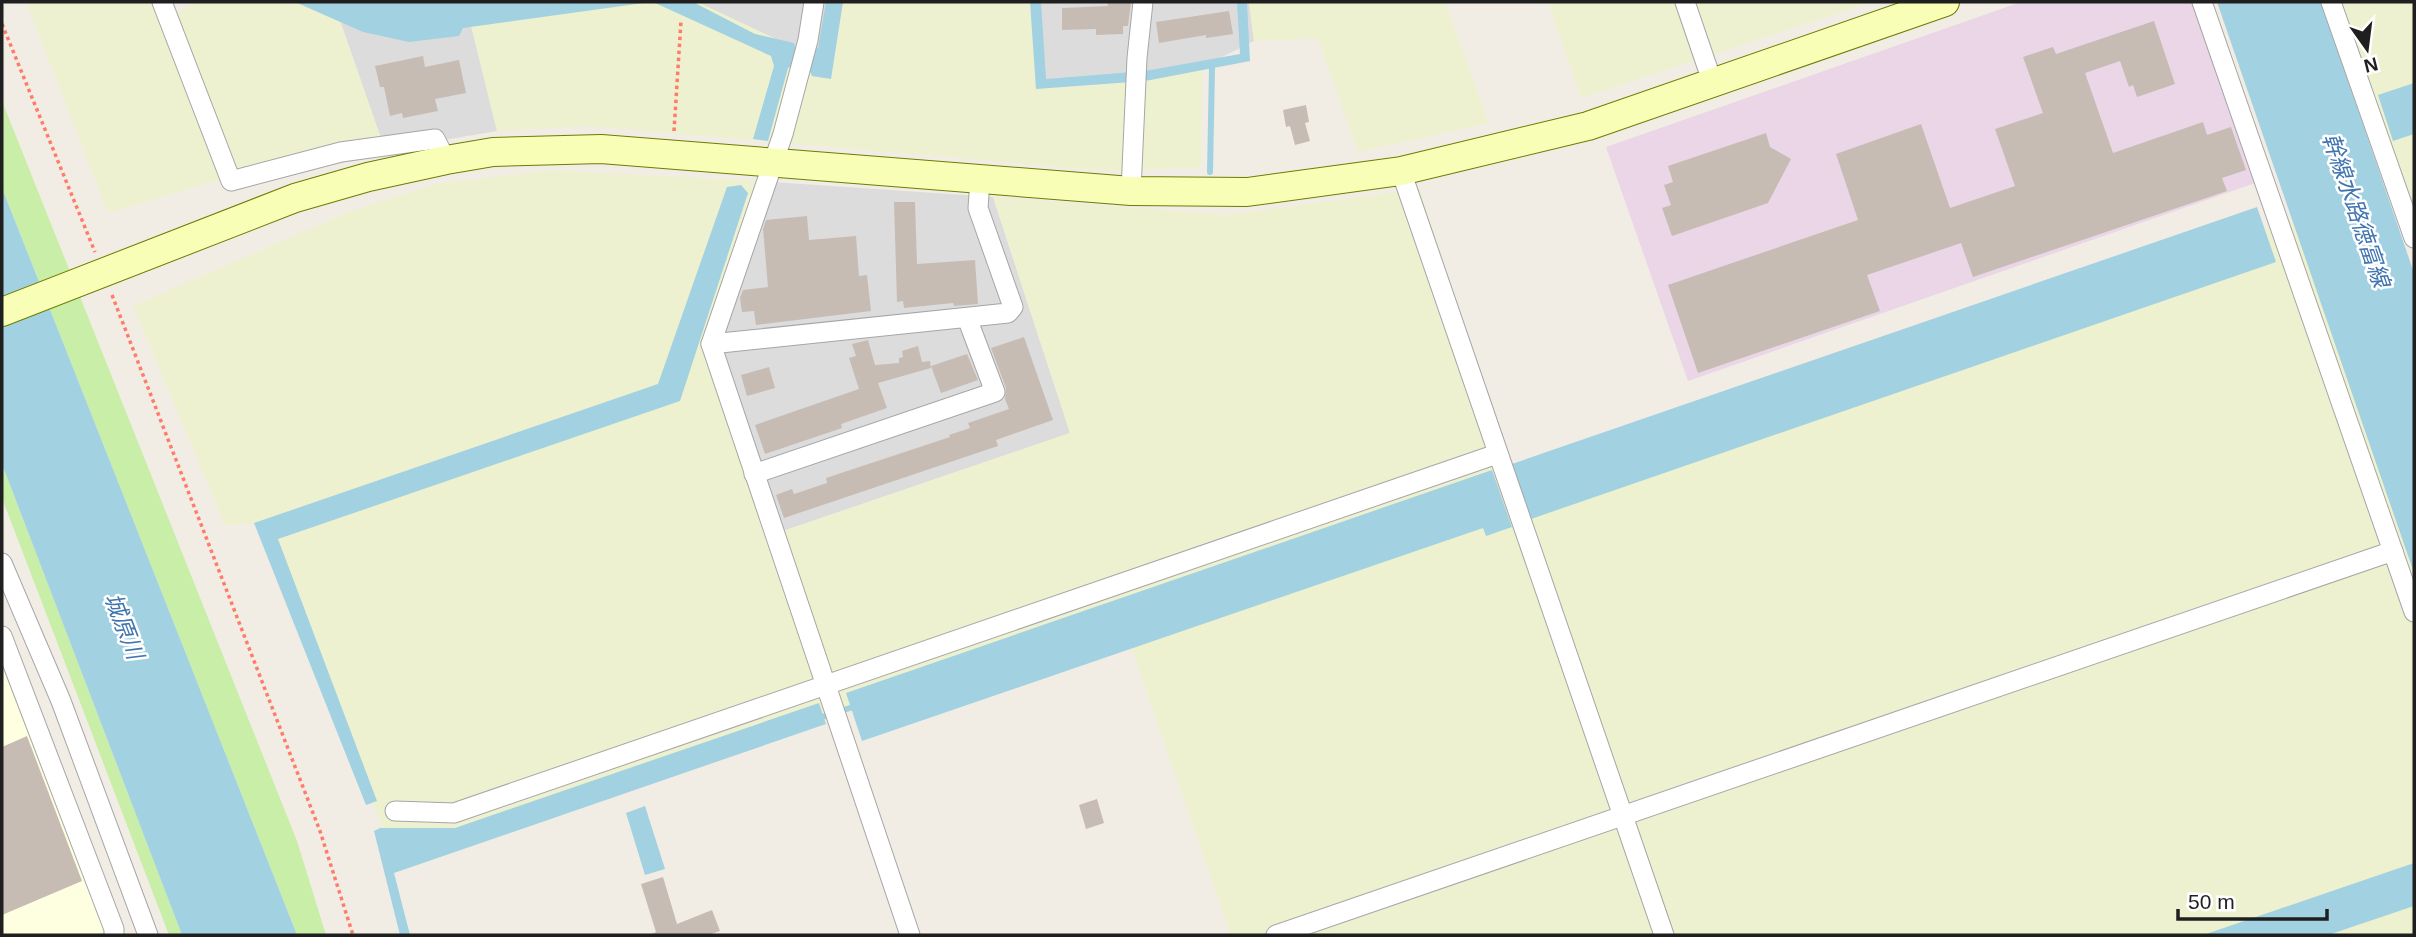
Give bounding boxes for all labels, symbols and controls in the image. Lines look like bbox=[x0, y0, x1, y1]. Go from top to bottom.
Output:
north arrow bbox=[2332, 14, 2402, 84]
text: N bbox=[2362, 53, 2380, 77]
water label: 幹線水路徳富線 bbox=[2318, 130, 2395, 293]
water label: 城原川 bbox=[99, 589, 150, 666]
scale bar bbox=[2178, 878, 2327, 922]
text: 50 m bbox=[2188, 890, 2235, 913]

